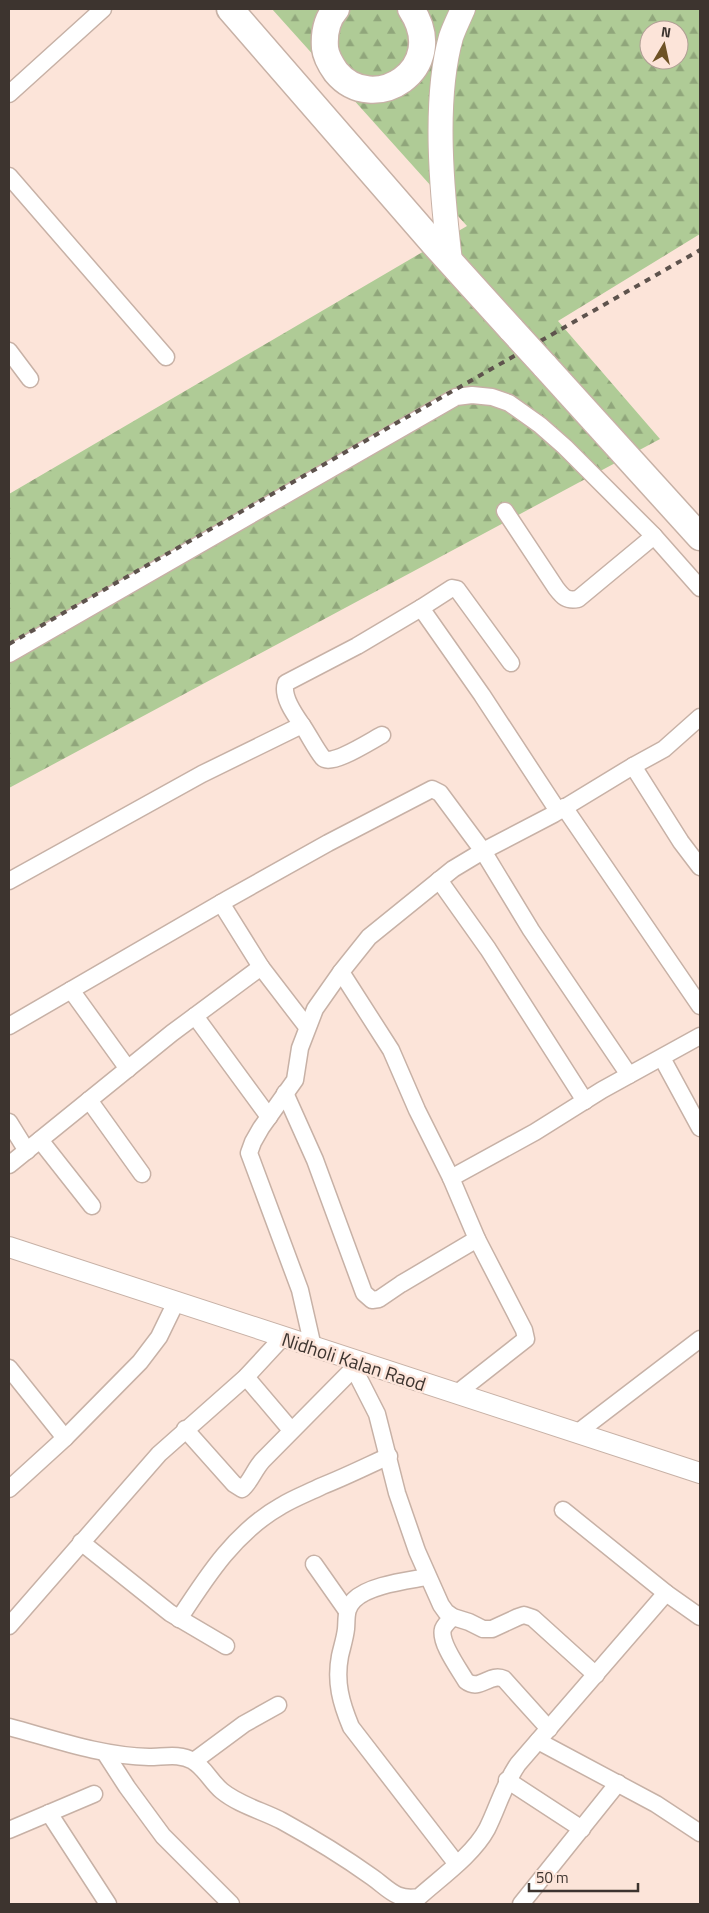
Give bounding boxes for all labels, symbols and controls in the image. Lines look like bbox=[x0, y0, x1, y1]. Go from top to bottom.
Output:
north arrow bbox=[639, 20, 689, 70]
text: N bbox=[660, 21, 673, 43]
street label: Nidholi Kalan Raod bbox=[278, 1324, 430, 1398]
scale bar bbox=[529, 1860, 638, 1892]
text: 50 m bbox=[536, 1866, 569, 1889]

